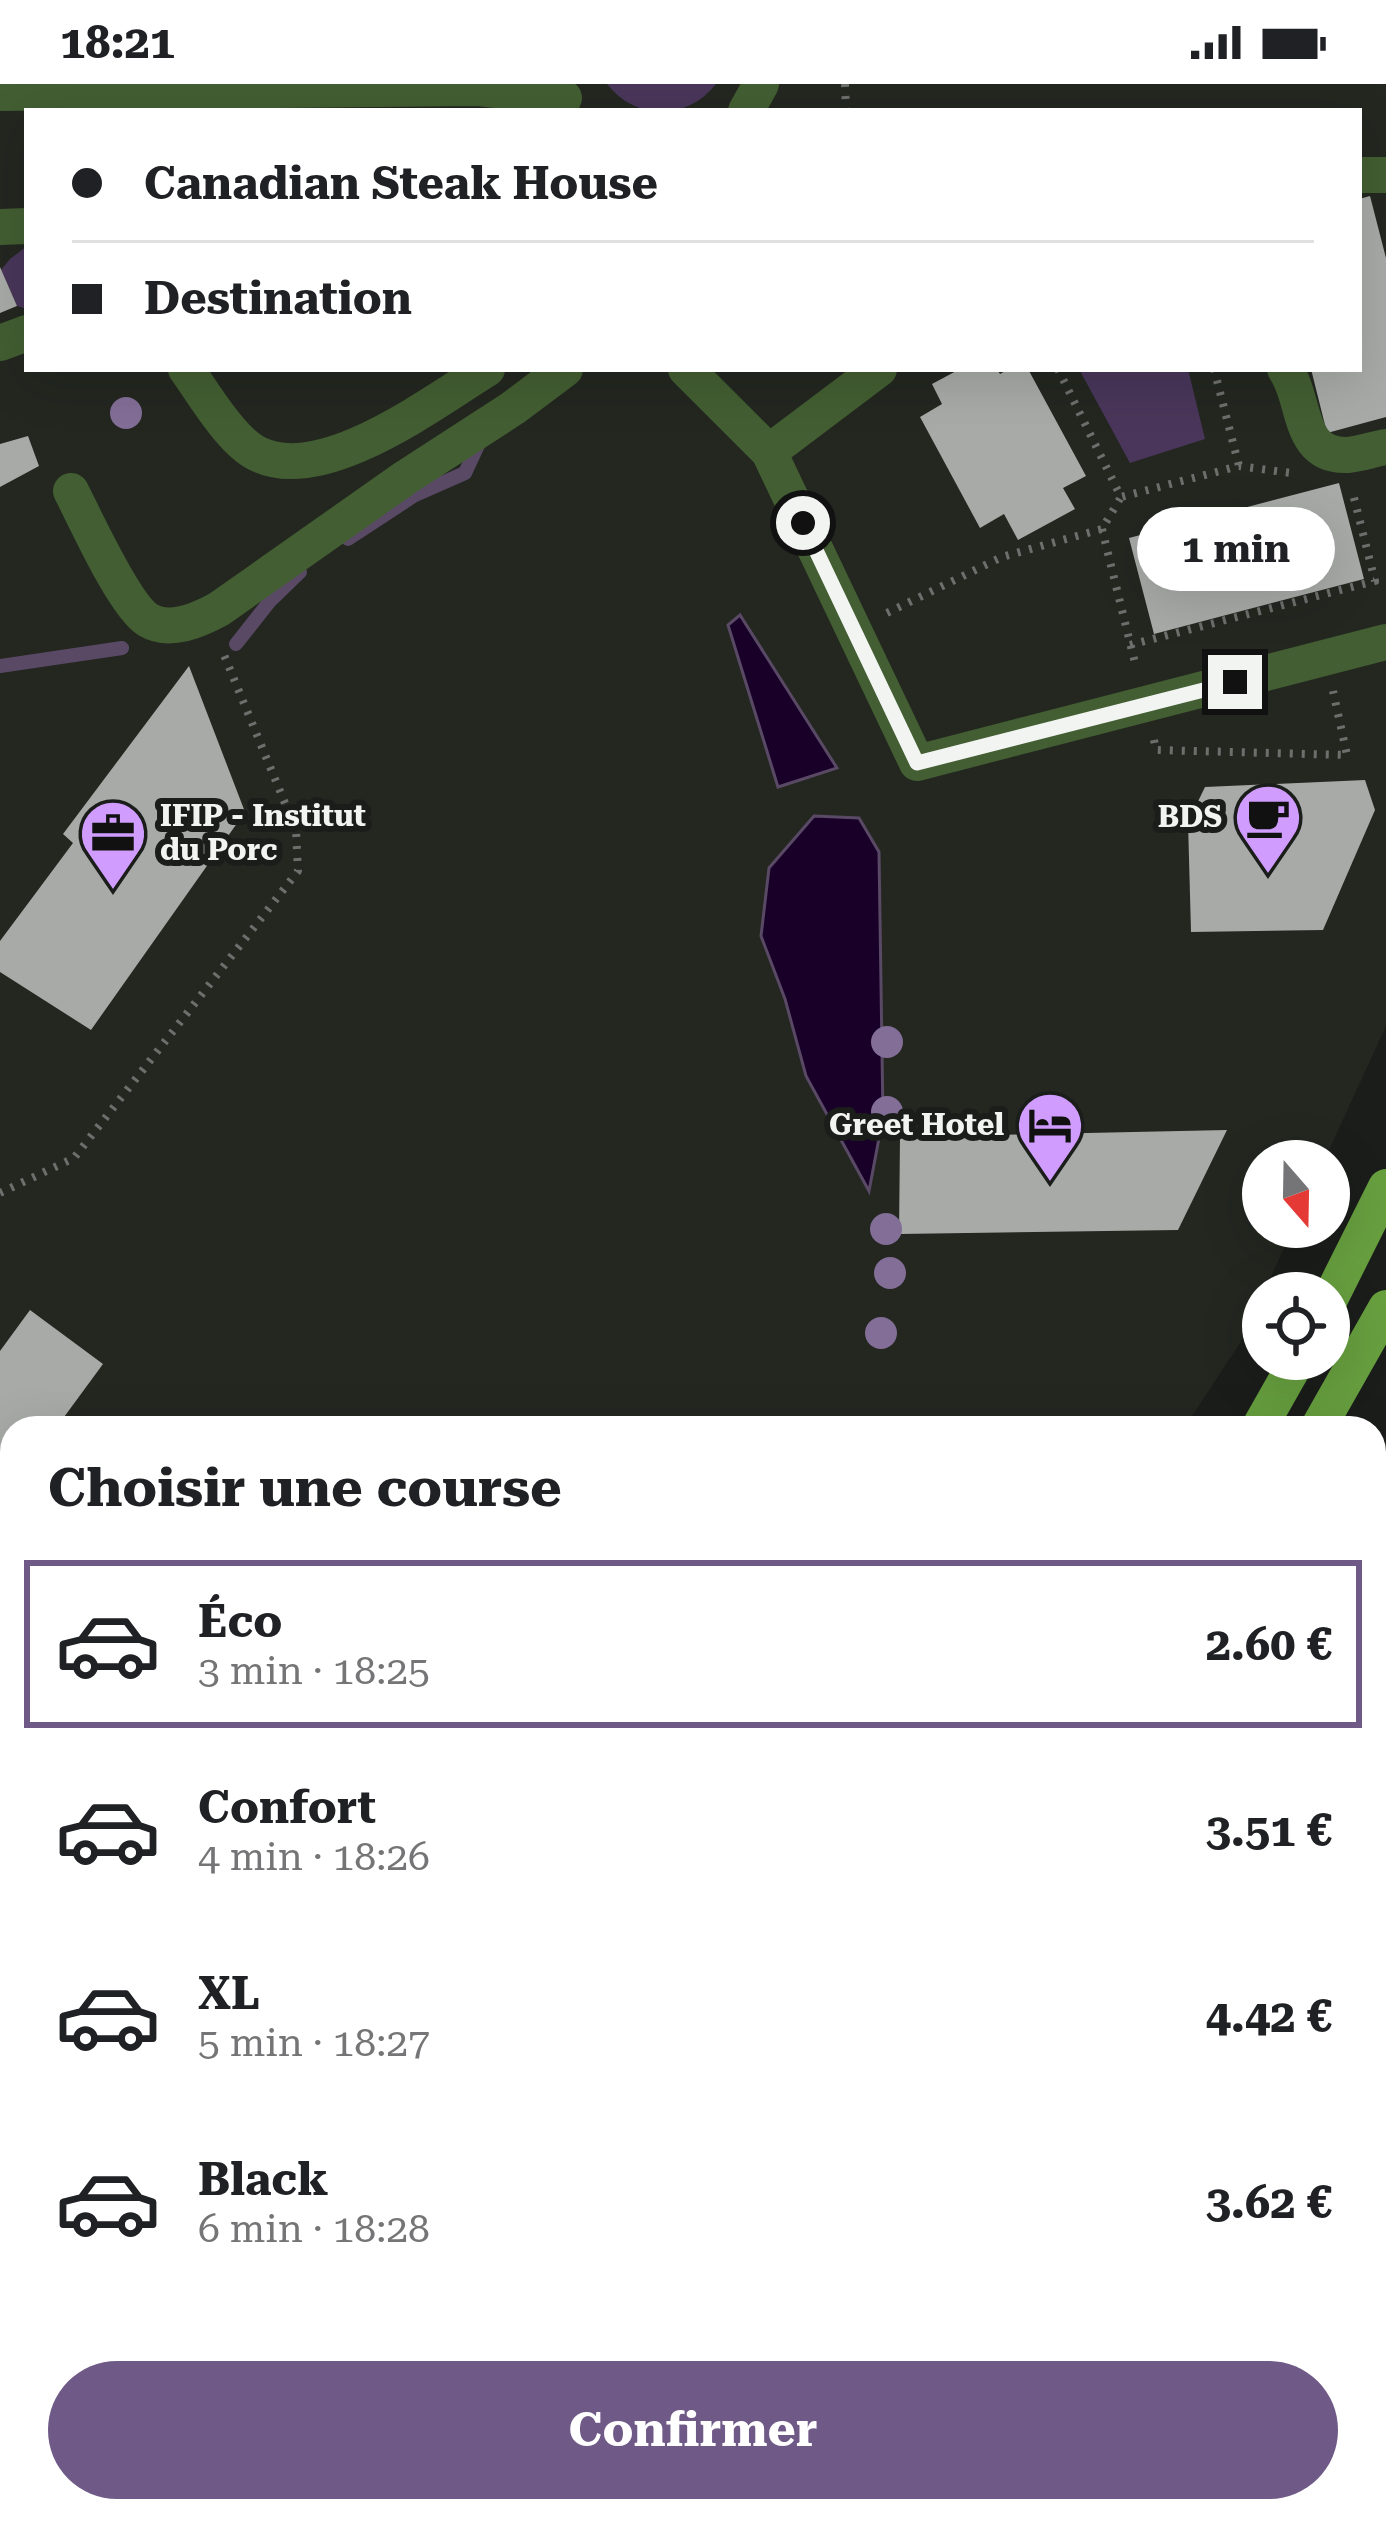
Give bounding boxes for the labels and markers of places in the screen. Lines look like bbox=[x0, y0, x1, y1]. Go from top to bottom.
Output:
cafe icon: BDS bbox=[1233, 782, 1303, 876]
office icon: IFIP - Institut du Porc bbox=[78, 798, 148, 892]
place label: IFIP - Institut du Porc bbox=[160, 798, 366, 867]
place label: BDS bbox=[1158, 799, 1222, 834]
hotel icon: Greet Hotel bbox=[1015, 1090, 1085, 1184]
place label: Greet Hotel bbox=[829, 1107, 1004, 1142]

